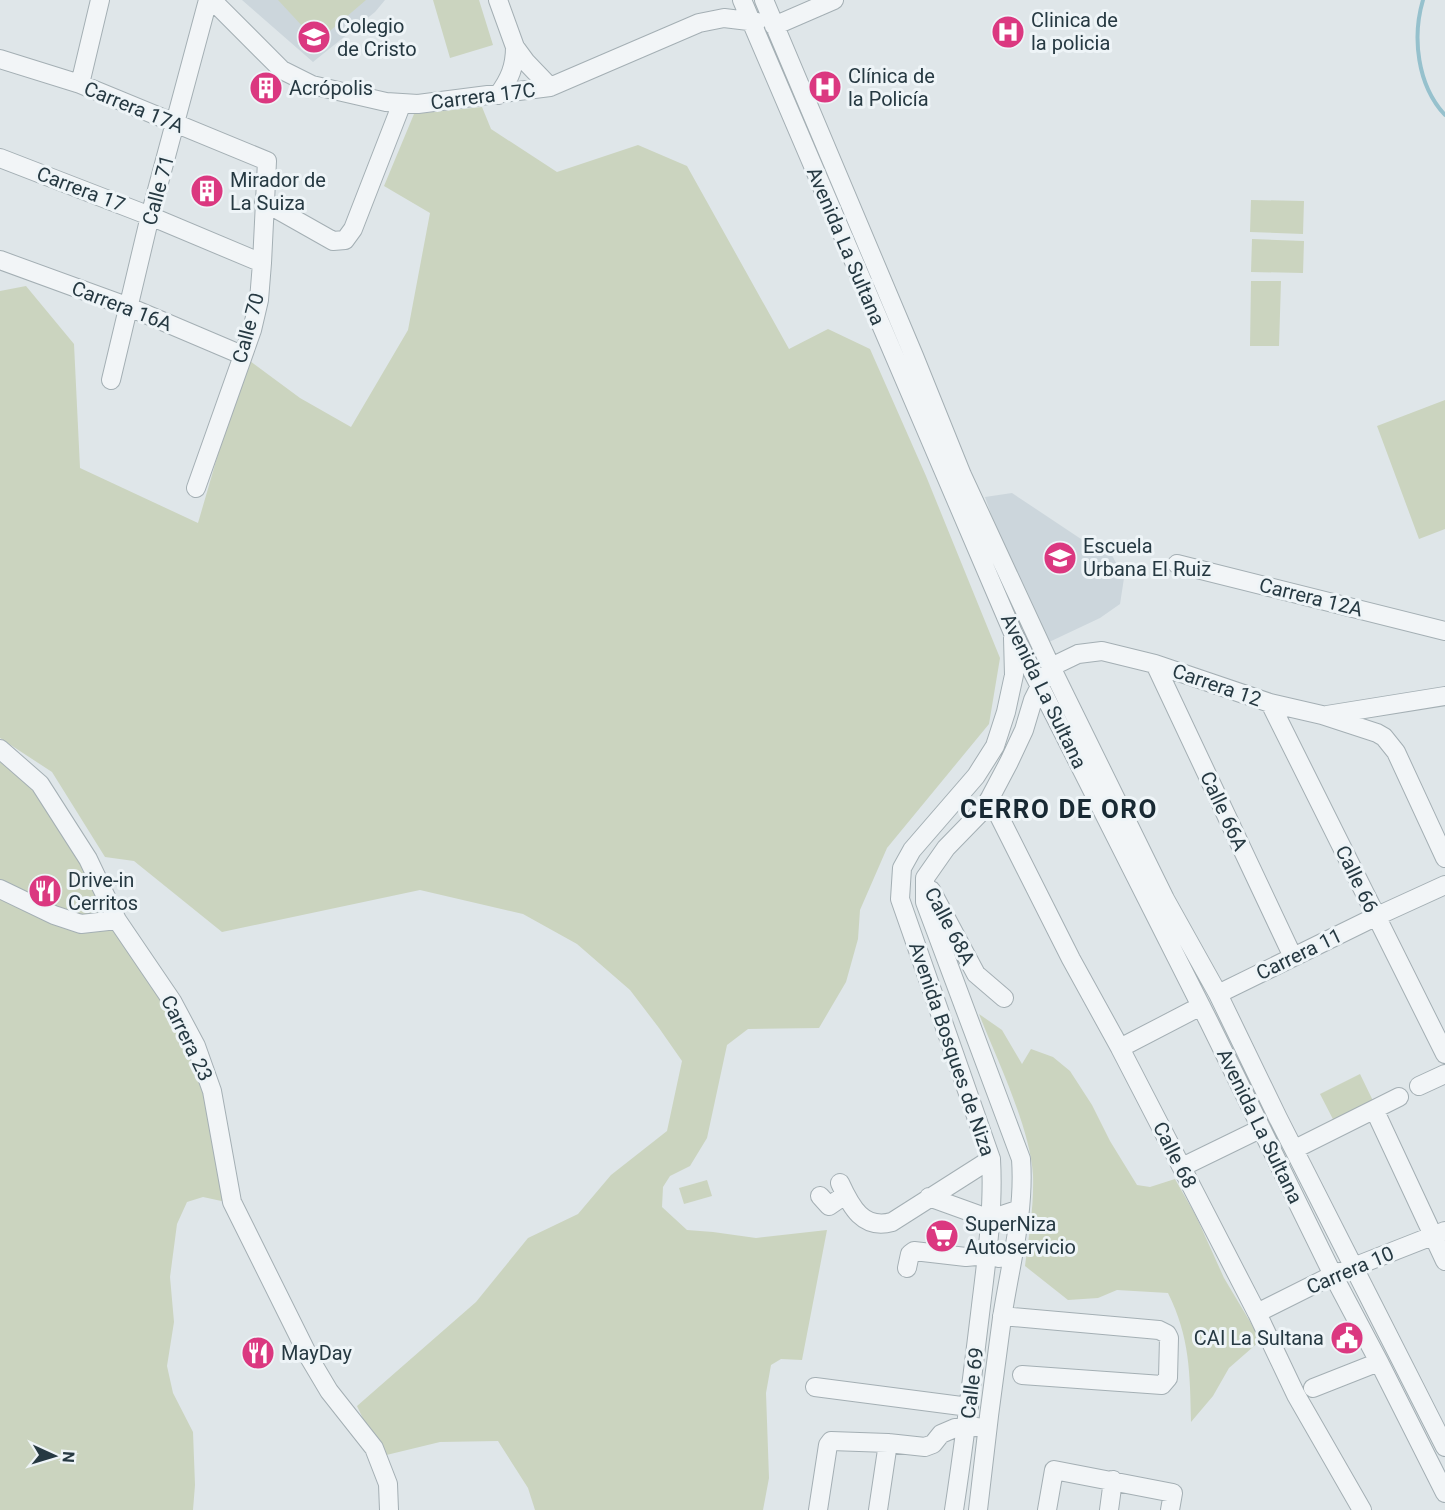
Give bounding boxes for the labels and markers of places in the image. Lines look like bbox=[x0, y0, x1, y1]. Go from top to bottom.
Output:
place label: Clinica de la policia bbox=[1031, 8, 1118, 55]
place label: Colegio de Cristo bbox=[337, 14, 417, 61]
hospital icon: Clinica de la policia bbox=[990, 14, 1026, 50]
school or university icon: Colegio de Cristo bbox=[296, 19, 332, 55]
place label: Clínica de la Policía bbox=[848, 64, 935, 111]
hospital icon: Clínica de la Policía bbox=[807, 69, 843, 105]
building icon: Acrópolis bbox=[248, 70, 284, 106]
place label: Acrópolis bbox=[289, 76, 373, 100]
place label: Mirador de La Suiza bbox=[230, 168, 326, 215]
building icon: Mirador de La Suiza bbox=[189, 173, 225, 209]
place label: Escuela Urbana El Ruiz bbox=[1083, 534, 1211, 581]
school or university icon: Escuela Urbana El Ruiz bbox=[1042, 540, 1078, 576]
place label: Drive-in Cerritos bbox=[68, 868, 138, 915]
restaurant icon: Drive-in Cerritos bbox=[27, 873, 63, 909]
place label: SuperNiza Autoservicio bbox=[965, 1212, 1076, 1259]
supermarket icon: SuperNiza Autoservicio bbox=[924, 1218, 960, 1254]
public building icon: CAI La Sultana bbox=[1329, 1320, 1365, 1356]
place label: CAI La Sultana bbox=[1194, 1326, 1324, 1350]
restaurant icon: MayDay bbox=[240, 1335, 276, 1371]
place label: MayDay bbox=[281, 1341, 353, 1365]

